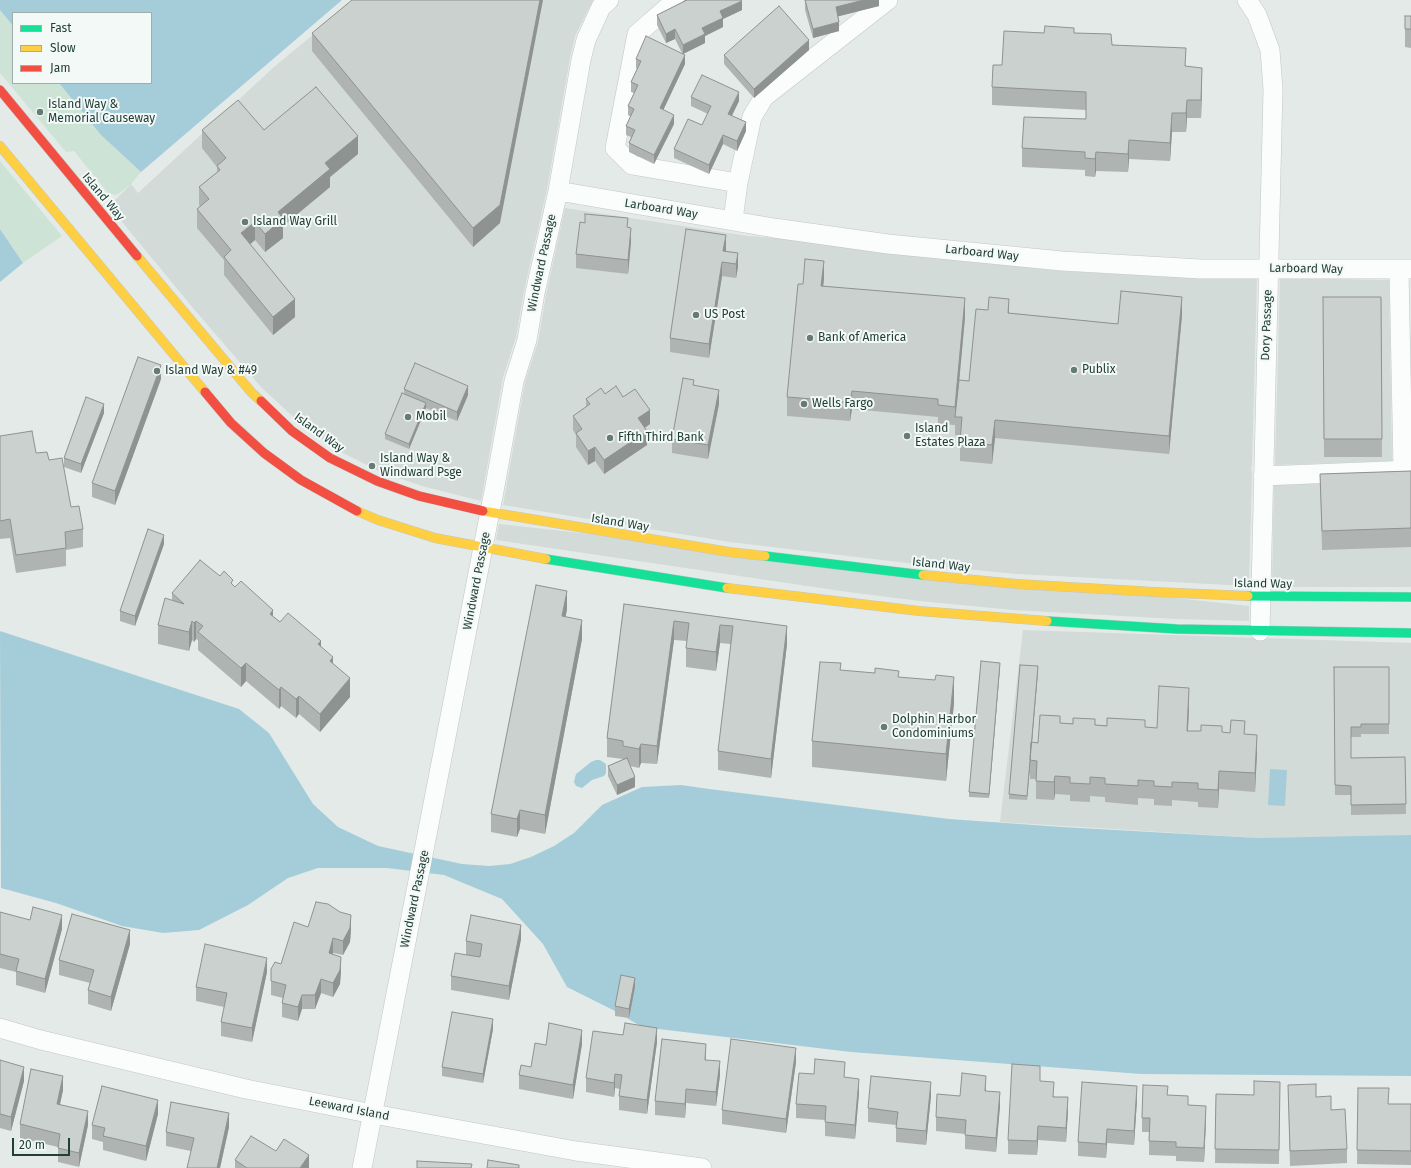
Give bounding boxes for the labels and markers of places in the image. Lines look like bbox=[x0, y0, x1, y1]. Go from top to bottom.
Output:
place label: Island Way & Memorial Causeway bbox=[48, 98, 155, 126]
marker: Island Way & Memorial Causeway bbox=[35, 107, 45, 117]
place label: Island Way Grill bbox=[253, 215, 337, 229]
marker: Island Way Grill bbox=[240, 217, 250, 227]
place label: US Post bbox=[704, 308, 745, 322]
marker: US Post bbox=[691, 310, 701, 320]
place label: Bank of America bbox=[818, 331, 906, 345]
marker: Bank of America bbox=[805, 333, 815, 343]
place label: Publix bbox=[1082, 363, 1115, 377]
place label: Island Way & #49 bbox=[165, 364, 257, 378]
marker: Publix bbox=[1069, 365, 1079, 375]
marker: Island Way & #49 bbox=[152, 366, 162, 376]
place label: Wells Fargo bbox=[812, 397, 873, 411]
marker: Wells Fargo bbox=[799, 399, 809, 409]
place label: Mobil bbox=[416, 410, 446, 424]
marker: Mobil bbox=[403, 412, 413, 422]
place label: Island Estates Plaza bbox=[915, 422, 986, 450]
place label: Fifth Third Bank bbox=[618, 431, 704, 445]
marker: Island Estates Plaza bbox=[902, 431, 912, 441]
marker: Fifth Third Bank bbox=[605, 433, 615, 443]
place label: Island Way & Windward Psge bbox=[380, 452, 462, 480]
marker: Island Way & Windward Psge bbox=[367, 461, 377, 471]
place label: Dolphin Harbor Condominiums bbox=[892, 713, 976, 741]
marker: Dolphin Harbor Condominiums bbox=[879, 722, 889, 732]

